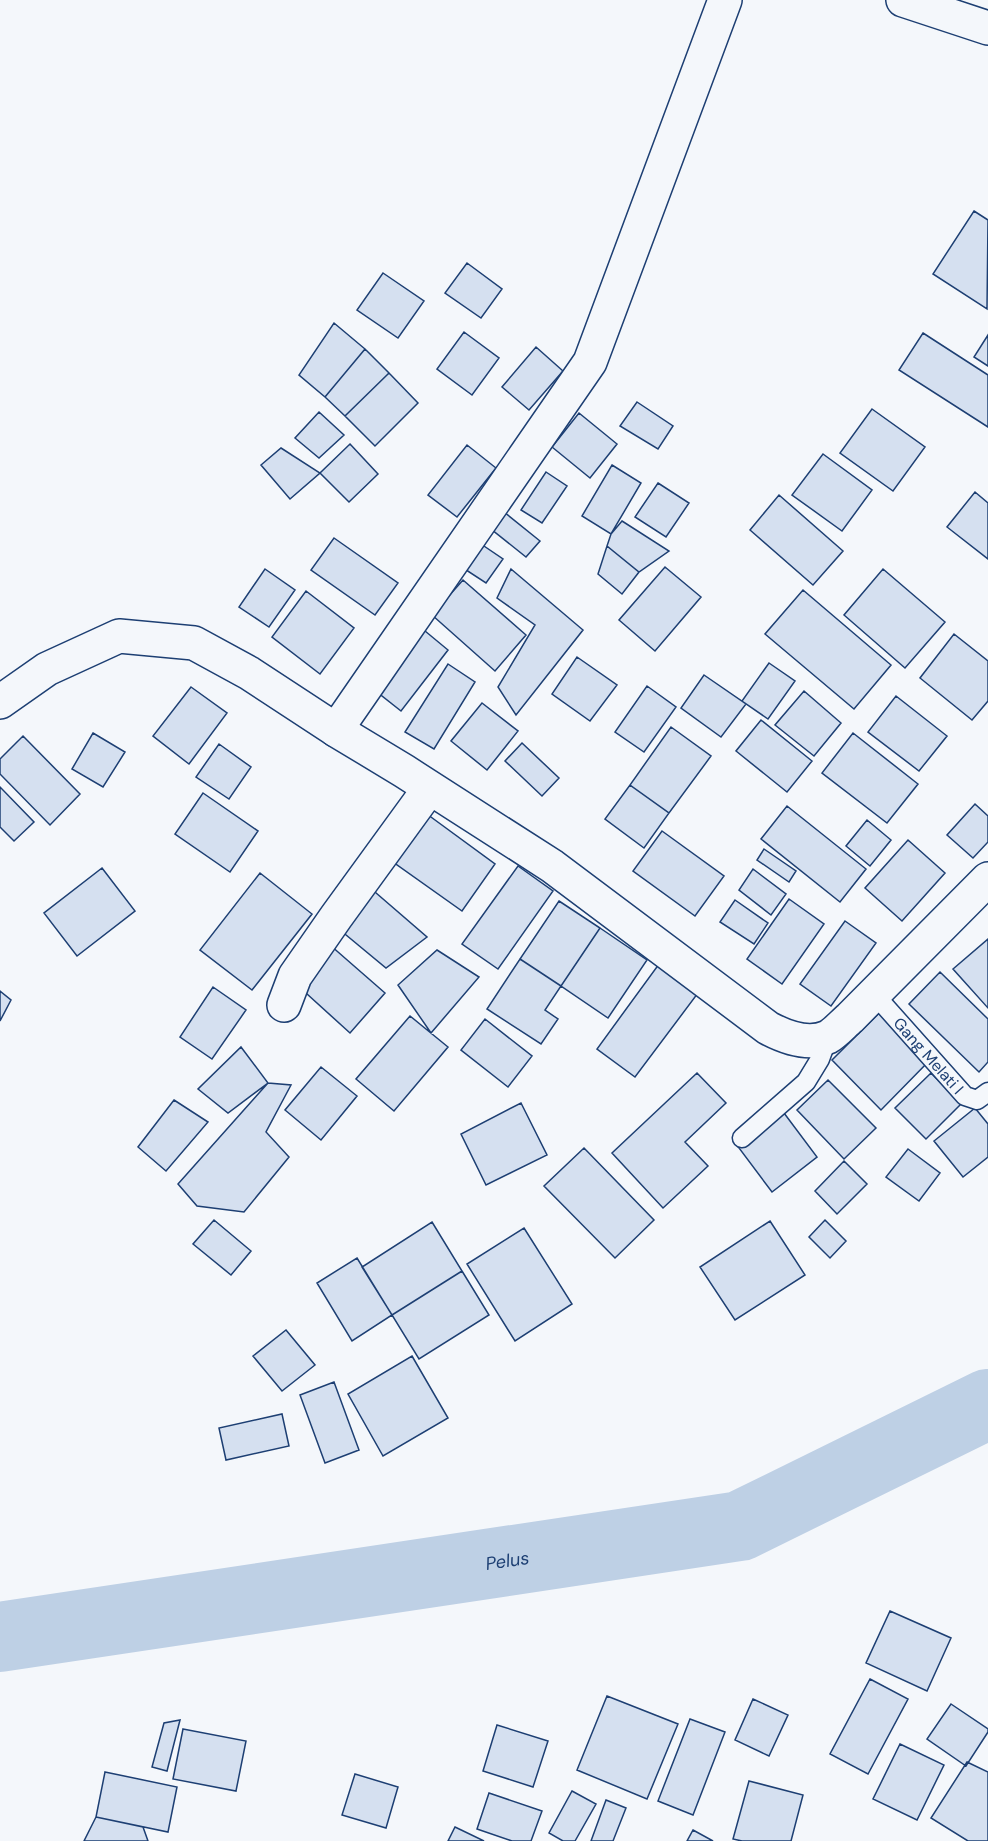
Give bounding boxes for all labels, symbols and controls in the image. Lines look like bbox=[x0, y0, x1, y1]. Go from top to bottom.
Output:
street label: Gang Melati I bbox=[889, 1013, 968, 1099]
water label: Pelus bbox=[484, 1546, 531, 1576]

